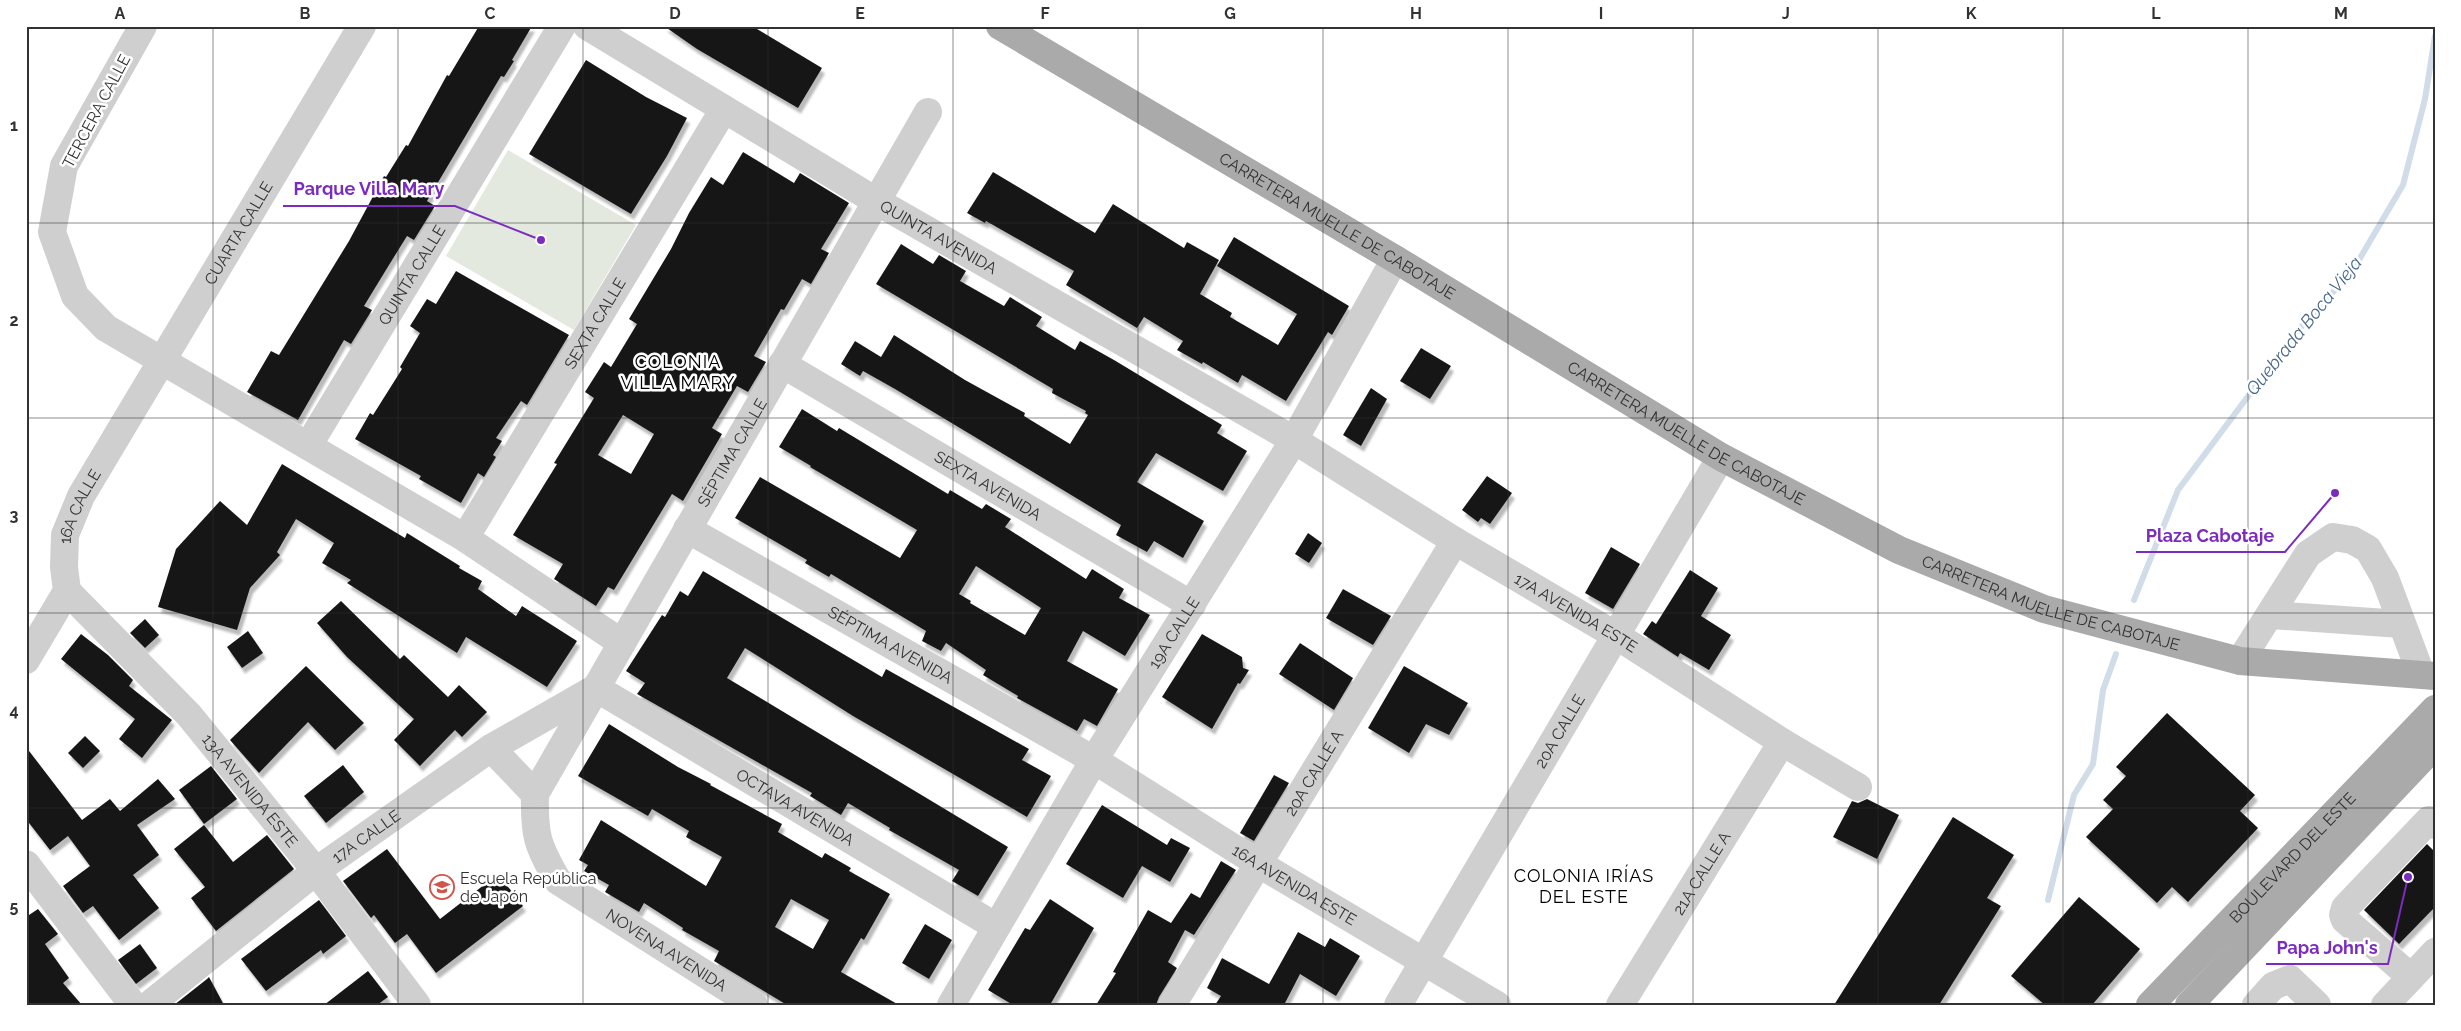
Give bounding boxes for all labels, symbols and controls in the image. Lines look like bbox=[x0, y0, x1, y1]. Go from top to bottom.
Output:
text: A bbox=[115, 4, 126, 23]
text: B bbox=[300, 4, 311, 23]
text: C bbox=[485, 4, 496, 23]
text: D bbox=[669, 4, 681, 23]
text: E bbox=[855, 4, 865, 23]
text: F bbox=[1040, 4, 1050, 23]
text: G bbox=[1224, 4, 1236, 23]
text: H bbox=[1410, 4, 1422, 23]
text: I bbox=[1599, 4, 1603, 23]
text: J bbox=[1782, 4, 1790, 23]
text: K bbox=[1966, 4, 1977, 23]
text: L bbox=[2151, 4, 2161, 23]
text: M bbox=[2334, 4, 2348, 23]
street label: TERCERA CALLE bbox=[59, 51, 134, 171]
text: 1 bbox=[10, 116, 18, 135]
street label: CARRETERA MUELLE DE CABOTAJE bbox=[1216, 149, 1459, 304]
callout: Parque Villa Mary bbox=[283, 173, 455, 206]
street label: CUARTA CALLE bbox=[200, 178, 277, 288]
text: Parque Villa Mary bbox=[294, 178, 444, 199]
street label: QUINTA AVENIDA bbox=[876, 196, 1000, 278]
street label: QUINTA CALLE bbox=[374, 221, 450, 329]
water label: Quebrada Boca Vieja bbox=[2241, 252, 2366, 399]
street label: SEXTA CALLE bbox=[560, 274, 630, 372]
text: 2 bbox=[9, 311, 19, 330]
district label: COLONIA VILLA MARY bbox=[621, 351, 735, 393]
street label: CARRETERA MUELLE DE CABOTAJE bbox=[1564, 357, 1808, 509]
street label: SÉPTIMA CALLE bbox=[694, 395, 771, 510]
street label: SEXTA AVENIDA bbox=[931, 447, 1045, 524]
street label: 16A CALLE bbox=[56, 466, 105, 544]
text: 3 bbox=[10, 506, 19, 525]
callout: Plaza Cabotaje bbox=[2136, 519, 2285, 552]
text: Plaza Cabotaje bbox=[2146, 525, 2274, 546]
street label: CARRETERA MUELLE DE CABOTAJE bbox=[1919, 551, 2182, 655]
street label: 17A AVENIDA ESTE bbox=[1511, 569, 1641, 657]
street label: 19A CALLE bbox=[1145, 593, 1204, 672]
street label: SÉPTIMA AVENIDA bbox=[825, 602, 956, 688]
street label: 20A CALLE bbox=[1531, 691, 1589, 772]
text: 4 bbox=[9, 701, 19, 720]
street label: 20A CALLE A bbox=[1281, 727, 1347, 819]
street label: 13A AVENIDA ESTE bbox=[198, 730, 302, 851]
street label: OCTAVA AVENIDA bbox=[733, 765, 858, 850]
street label: BOULEVARD DEL ESTE bbox=[2225, 788, 2360, 927]
street label: 17A CALLE bbox=[328, 806, 404, 867]
street label: 21A CALLE A bbox=[1669, 828, 1735, 918]
street label: 16A AVENIDA ESTE bbox=[1229, 841, 1360, 930]
district label: COLONIA IRÍAS DEL ESTE bbox=[1514, 864, 1654, 907]
place label: Escuela República de Japón bbox=[460, 869, 596, 906]
school or university icon: Escuela República de Japón bbox=[429, 874, 455, 900]
text: 5 bbox=[10, 897, 19, 916]
street label: NOVENA AVENIDA bbox=[602, 905, 731, 996]
callout: Papa John's bbox=[2266, 931, 2388, 964]
text: Papa John's bbox=[2276, 937, 2378, 958]

